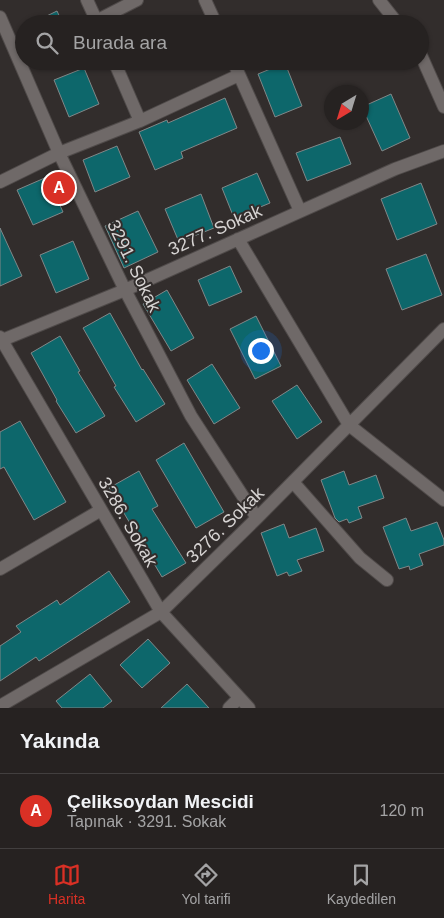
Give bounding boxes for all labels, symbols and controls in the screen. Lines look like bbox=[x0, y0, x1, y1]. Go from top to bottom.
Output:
search box bbox=[15, 15, 429, 70]
icon: search bbox=[33, 29, 61, 57]
text: Burada ara bbox=[73, 32, 167, 53]
north arrow bbox=[324, 85, 369, 130]
pin: A bbox=[43, 169, 75, 207]
street label: 3277. Sokak bbox=[165, 200, 266, 259]
street label: 3291. Sokak bbox=[103, 217, 165, 316]
your location bbox=[248, 338, 274, 364]
street label: 3286. Sokak bbox=[94, 474, 162, 571]
street label: 3276. Sokak bbox=[182, 482, 269, 567]
text: Yakında bbox=[20, 729, 99, 752]
text: Çeliksoydan Mescidi bbox=[67, 791, 254, 812]
text: A bbox=[30, 802, 42, 819]
text: 120 m bbox=[380, 802, 424, 819]
text: Tapınak · 3291. Sokak bbox=[67, 813, 226, 830]
tab: Harita bbox=[48, 861, 85, 907]
tab: Yol tarifi bbox=[181, 861, 231, 907]
tab: Kaydedilen bbox=[327, 861, 396, 907]

